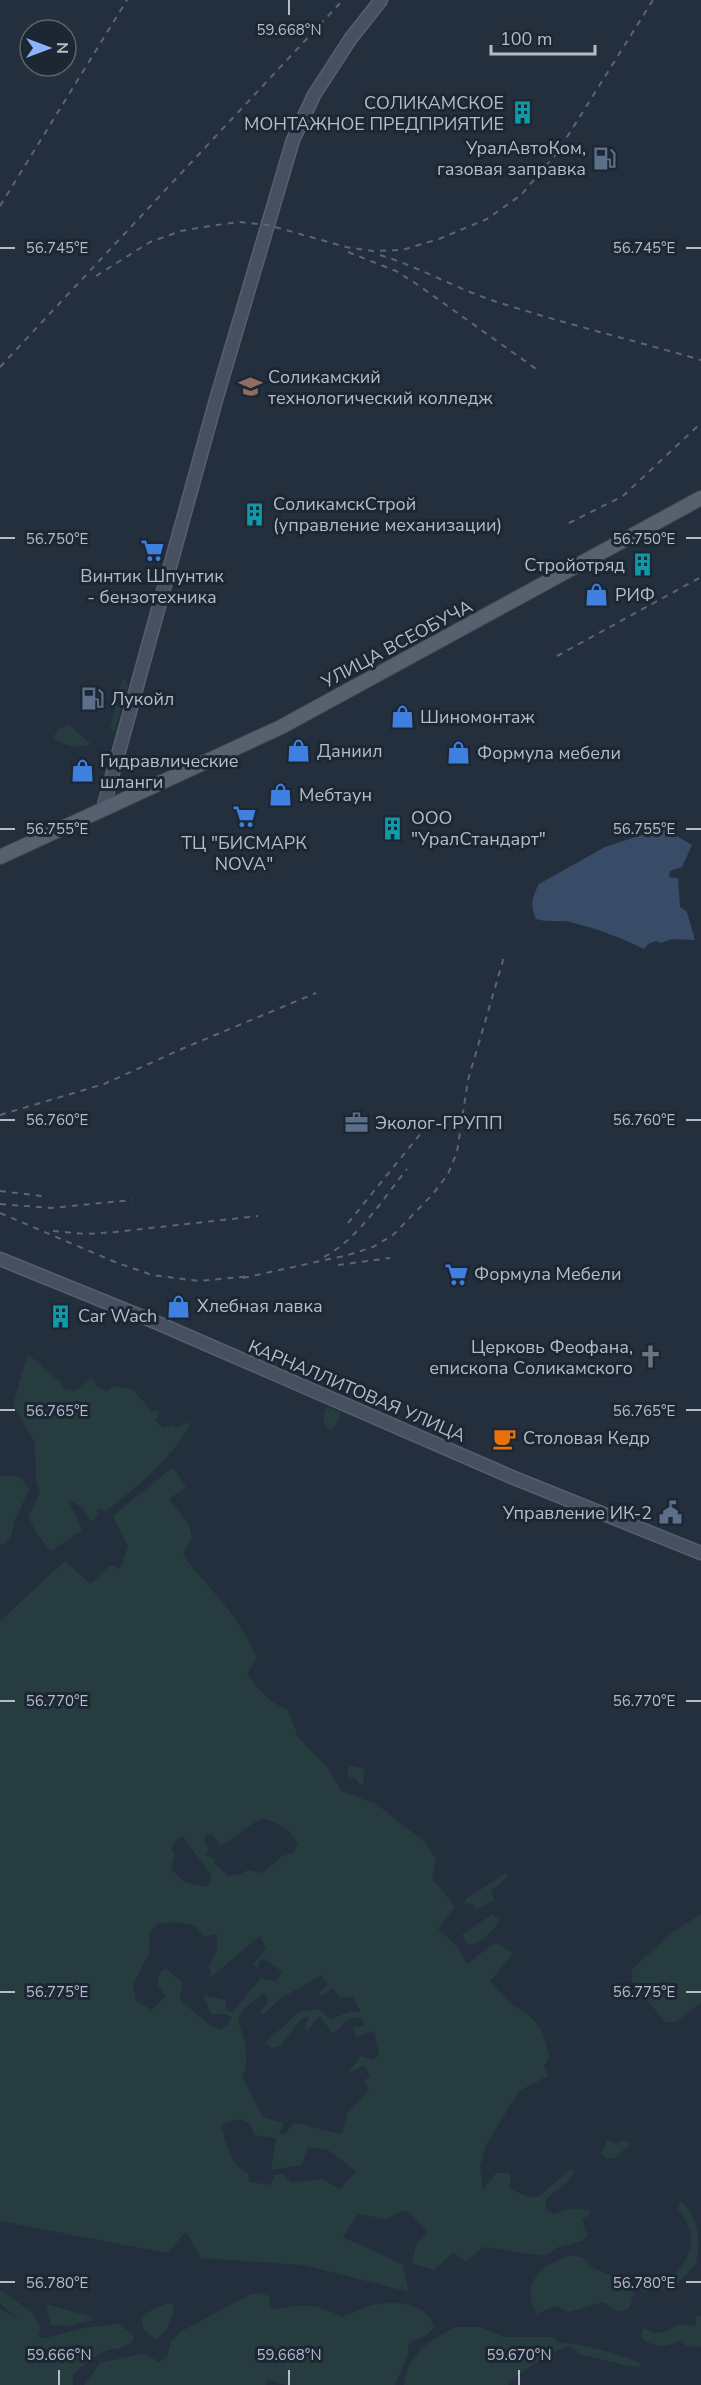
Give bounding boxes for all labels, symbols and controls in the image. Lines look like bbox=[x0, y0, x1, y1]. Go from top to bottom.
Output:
north arrow bbox=[18, 18, 78, 78]
scale bar bbox=[491, 18, 594, 56]
text: 59.668°N bbox=[256, 20, 322, 40]
text: 100 m bbox=[500, 27, 552, 51]
text: N bbox=[51, 42, 73, 54]
place label: СОЛИКАМСКОЕ МОНТАЖНОЕ ПРЕДПРИЯТИЕ bbox=[244, 91, 504, 136]
building icon: СОЛИКАМСКОЕ МОНТАЖНОЕ ПРЕДПРИЯТИЕ bbox=[509, 100, 535, 126]
place label: УралАвтоКом, газовая заправка bbox=[437, 136, 586, 181]
fuel station icon: УралАвтоКом, газовая заправка bbox=[591, 145, 617, 171]
text: 56.745°E bbox=[26, 238, 88, 258]
text: 56.745°E bbox=[613, 238, 675, 258]
place label: Соликамский технологический колледж bbox=[268, 365, 493, 410]
school or university icon: Соликамский технологический колледж bbox=[237, 374, 263, 400]
place label: СоликамскСтрой (управление механизации) bbox=[273, 492, 502, 537]
building icon: СоликамскСтрой (управление механизации) bbox=[242, 501, 268, 527]
text: 56.750°E bbox=[26, 529, 88, 549]
text: 56.750°E bbox=[613, 529, 675, 549]
supermarket icon: Винтик Шпунтик - бензотехника bbox=[139, 537, 165, 563]
building icon: Стройотряд bbox=[630, 552, 656, 578]
place label: Стройотряд bbox=[524, 553, 625, 577]
place label: Винтик Шпунтик - бензотехника bbox=[80, 564, 224, 609]
shop icon: РИФ bbox=[584, 582, 610, 608]
place label: РИФ bbox=[615, 583, 655, 607]
street label: УЛИЦА ВСЕОБУЧА bbox=[317, 594, 477, 694]
fuel station icon: Лукойл bbox=[80, 686, 106, 712]
place label: Лукойл bbox=[111, 687, 174, 711]
shop icon: Шиномонтаж bbox=[389, 704, 415, 730]
place label: Шиномонтаж bbox=[420, 705, 536, 729]
shop icon: Даниил bbox=[286, 738, 312, 764]
place label: Даниил bbox=[317, 739, 383, 763]
shop icon: Формула мебели bbox=[446, 740, 472, 766]
place label: Формула мебели bbox=[477, 741, 621, 765]
place label: Гидравлические шланги bbox=[100, 749, 239, 794]
shop icon: Гидравлические шланги bbox=[69, 758, 95, 784]
shop icon: Мебтаун bbox=[268, 782, 294, 808]
place label: Мебтаун bbox=[299, 783, 372, 807]
supermarket icon: ТЦ "БИСМАРК NOVA" bbox=[231, 804, 257, 830]
place label: ООО "УралСтандарт" bbox=[411, 806, 546, 851]
building icon: ООО "УралСтандарт" bbox=[380, 815, 406, 841]
text: 56.755°E bbox=[26, 819, 88, 839]
text: 56.755°E bbox=[613, 819, 675, 839]
place label: ТЦ "БИСМАРК NOVA" bbox=[181, 831, 307, 876]
text: 56.760°E bbox=[26, 1110, 88, 1130]
office icon: Эколог-ГРУПП bbox=[344, 1110, 370, 1136]
text: 56.760°E bbox=[613, 1110, 675, 1130]
place label: Эколог-ГРУПП bbox=[375, 1111, 503, 1135]
supermarket icon: Формула Мебели bbox=[443, 1261, 469, 1287]
place label: Формула Мебели bbox=[474, 1262, 621, 1286]
shop icon: Хлебная лавка bbox=[166, 1293, 192, 1319]
place label: Хлебная лавка bbox=[197, 1294, 323, 1318]
building icon: Car Wach bbox=[47, 1303, 73, 1329]
place label: Car Wach bbox=[78, 1304, 157, 1328]
street label: КАРНАЛЛИТОВАЯ УЛИЦА bbox=[245, 1334, 469, 1448]
place label: Церковь Феофана, епископа Соликамского bbox=[429, 1335, 633, 1380]
church icon: Церковь Феофана, епископа Соликамского bbox=[638, 1344, 664, 1370]
text: 56.765°E bbox=[26, 1401, 88, 1421]
text: 56.765°E bbox=[613, 1401, 675, 1421]
cafe icon: Столовая Кедр bbox=[492, 1425, 518, 1451]
place label: Столовая Кедр bbox=[523, 1426, 650, 1450]
public building icon: Управление ИК-2 bbox=[657, 1500, 683, 1526]
place label: Управление ИК-2 bbox=[502, 1501, 652, 1525]
text: 56.770°E bbox=[26, 1691, 88, 1711]
text: 56.770°E bbox=[613, 1691, 675, 1711]
text: 56.775°E bbox=[26, 1982, 88, 2002]
text: 56.775°E bbox=[613, 1982, 675, 2002]
text: 56.780°E bbox=[26, 2273, 88, 2293]
text: 56.780°E bbox=[613, 2273, 675, 2293]
text: 59.666°N bbox=[26, 2345, 92, 2365]
text: 59.668°N bbox=[256, 2345, 322, 2365]
text: 59.670°N bbox=[486, 2345, 552, 2365]

